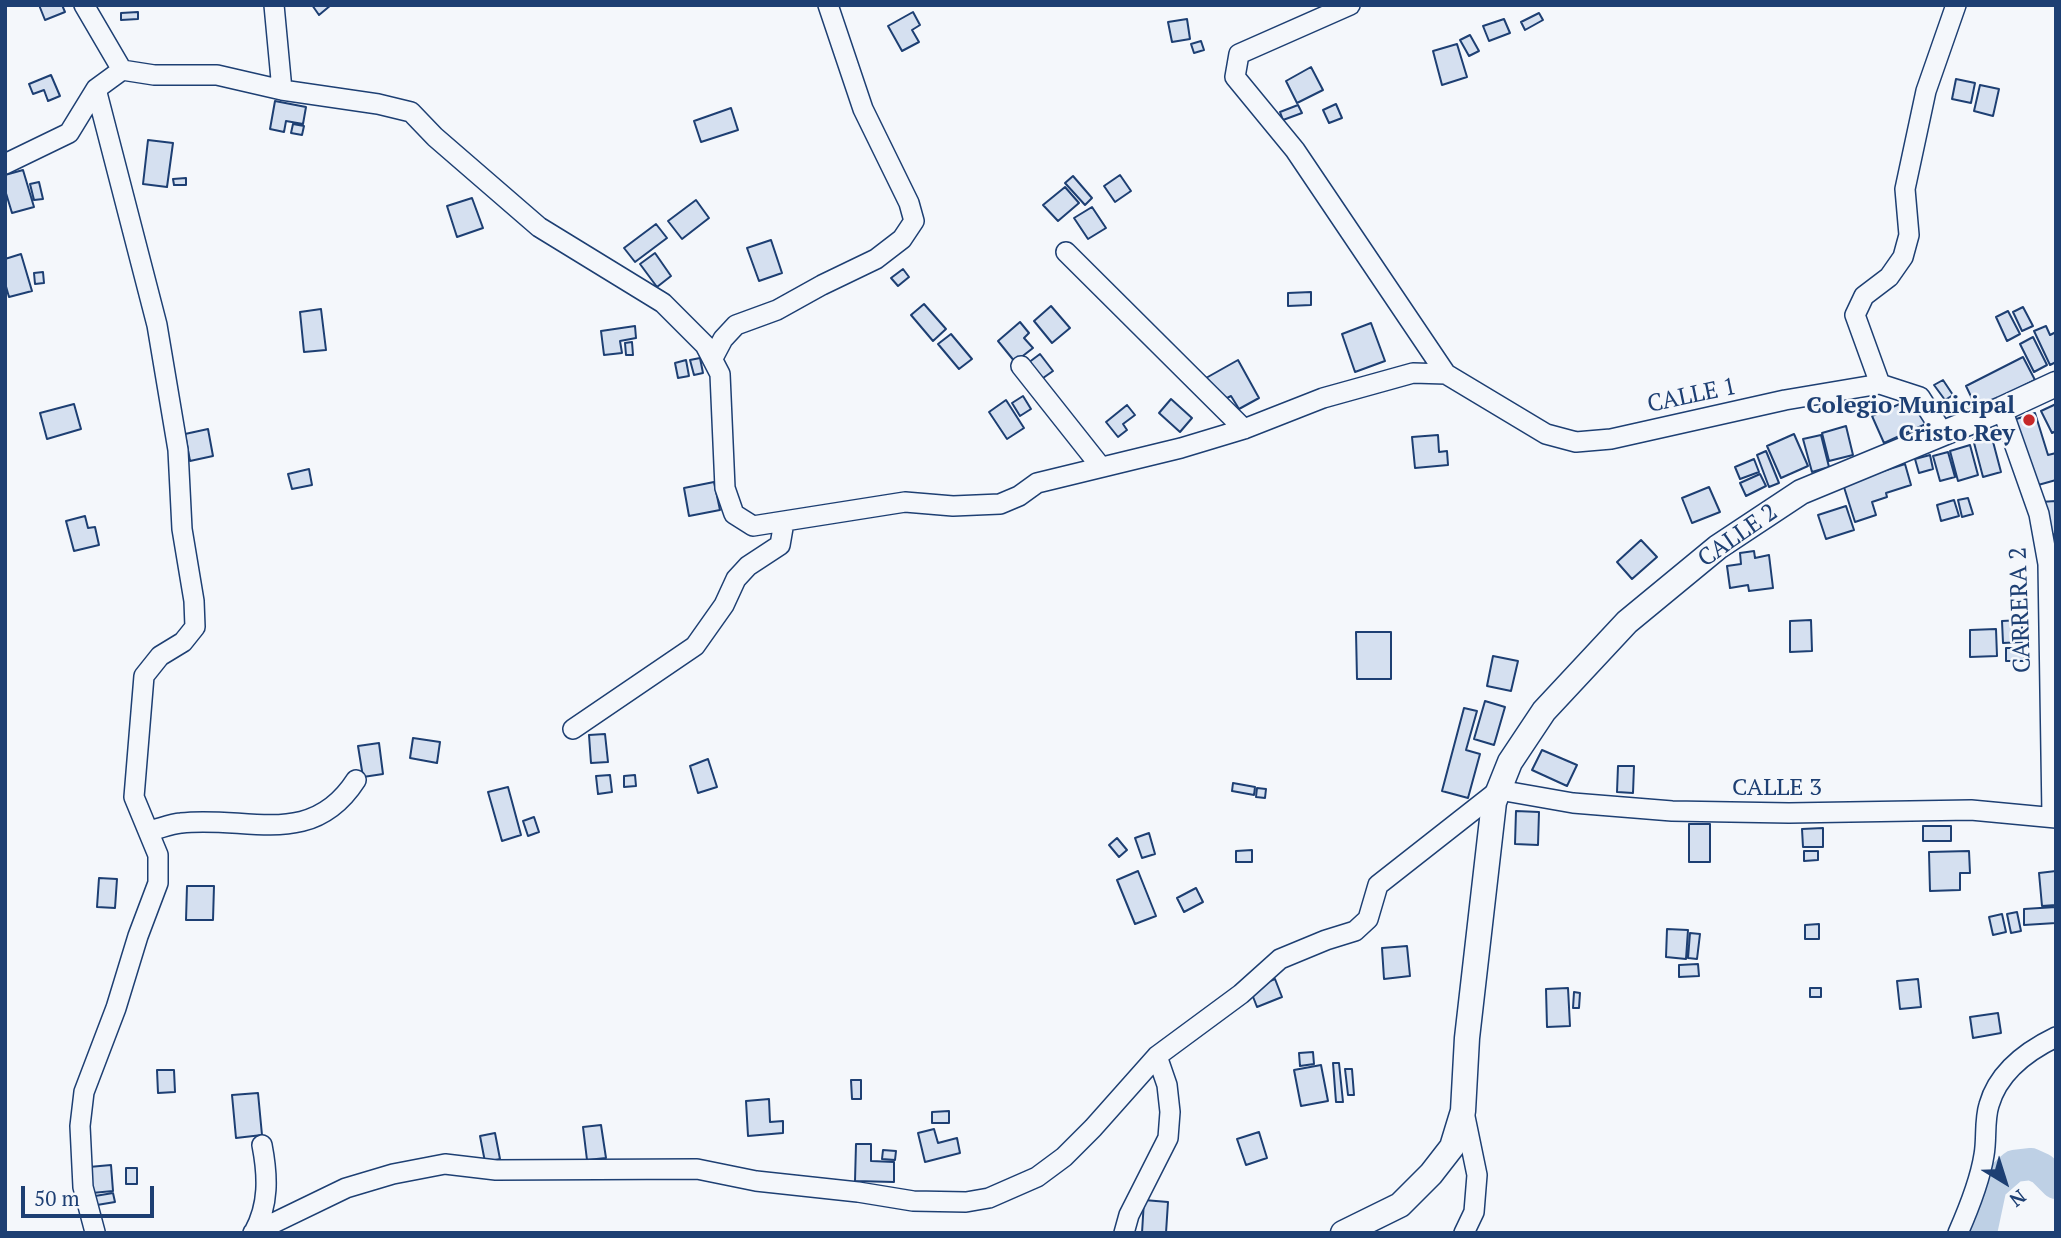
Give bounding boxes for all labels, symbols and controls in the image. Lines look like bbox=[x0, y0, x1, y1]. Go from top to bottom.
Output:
street label: CALLE 1 bbox=[1645, 373, 1739, 419]
place label: Colegio Municipal Cristo Rey bbox=[1806, 392, 2015, 448]
marker: Colegio Municipal Cristo Rey bbox=[2021, 412, 2037, 428]
street label: CALLE 2 bbox=[1693, 498, 1783, 574]
street label: CARRERA 2 bbox=[2004, 546, 2038, 674]
street label: CALLE 3 bbox=[1732, 774, 1822, 802]
north arrow bbox=[1970, 1147, 2040, 1217]
scale bar bbox=[24, 1172, 158, 1216]
text: 50 m bbox=[34, 1184, 80, 1212]
text: N bbox=[2005, 1185, 2032, 1213]

